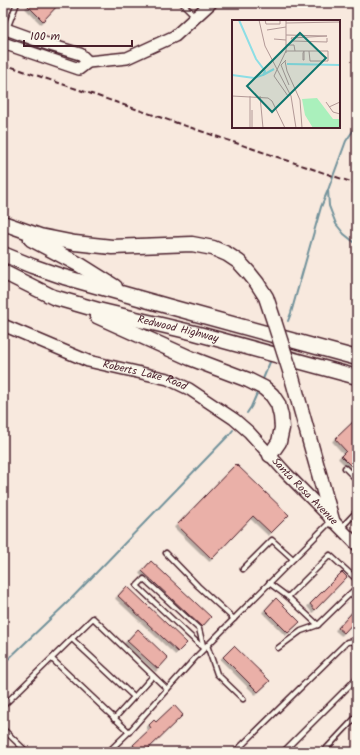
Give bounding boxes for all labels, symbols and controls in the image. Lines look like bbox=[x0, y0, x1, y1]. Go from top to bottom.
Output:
inset map bbox=[232, 20, 340, 128]
scale bar bbox=[24, 22, 132, 48]
text: 100 m bbox=[30, 27, 61, 46]
street label: Redwood Highway bbox=[136, 311, 221, 348]
street label: Roberts Lake Road bbox=[101, 356, 191, 396]
street label: Santa Rosa Avenue bbox=[267, 453, 342, 530]

